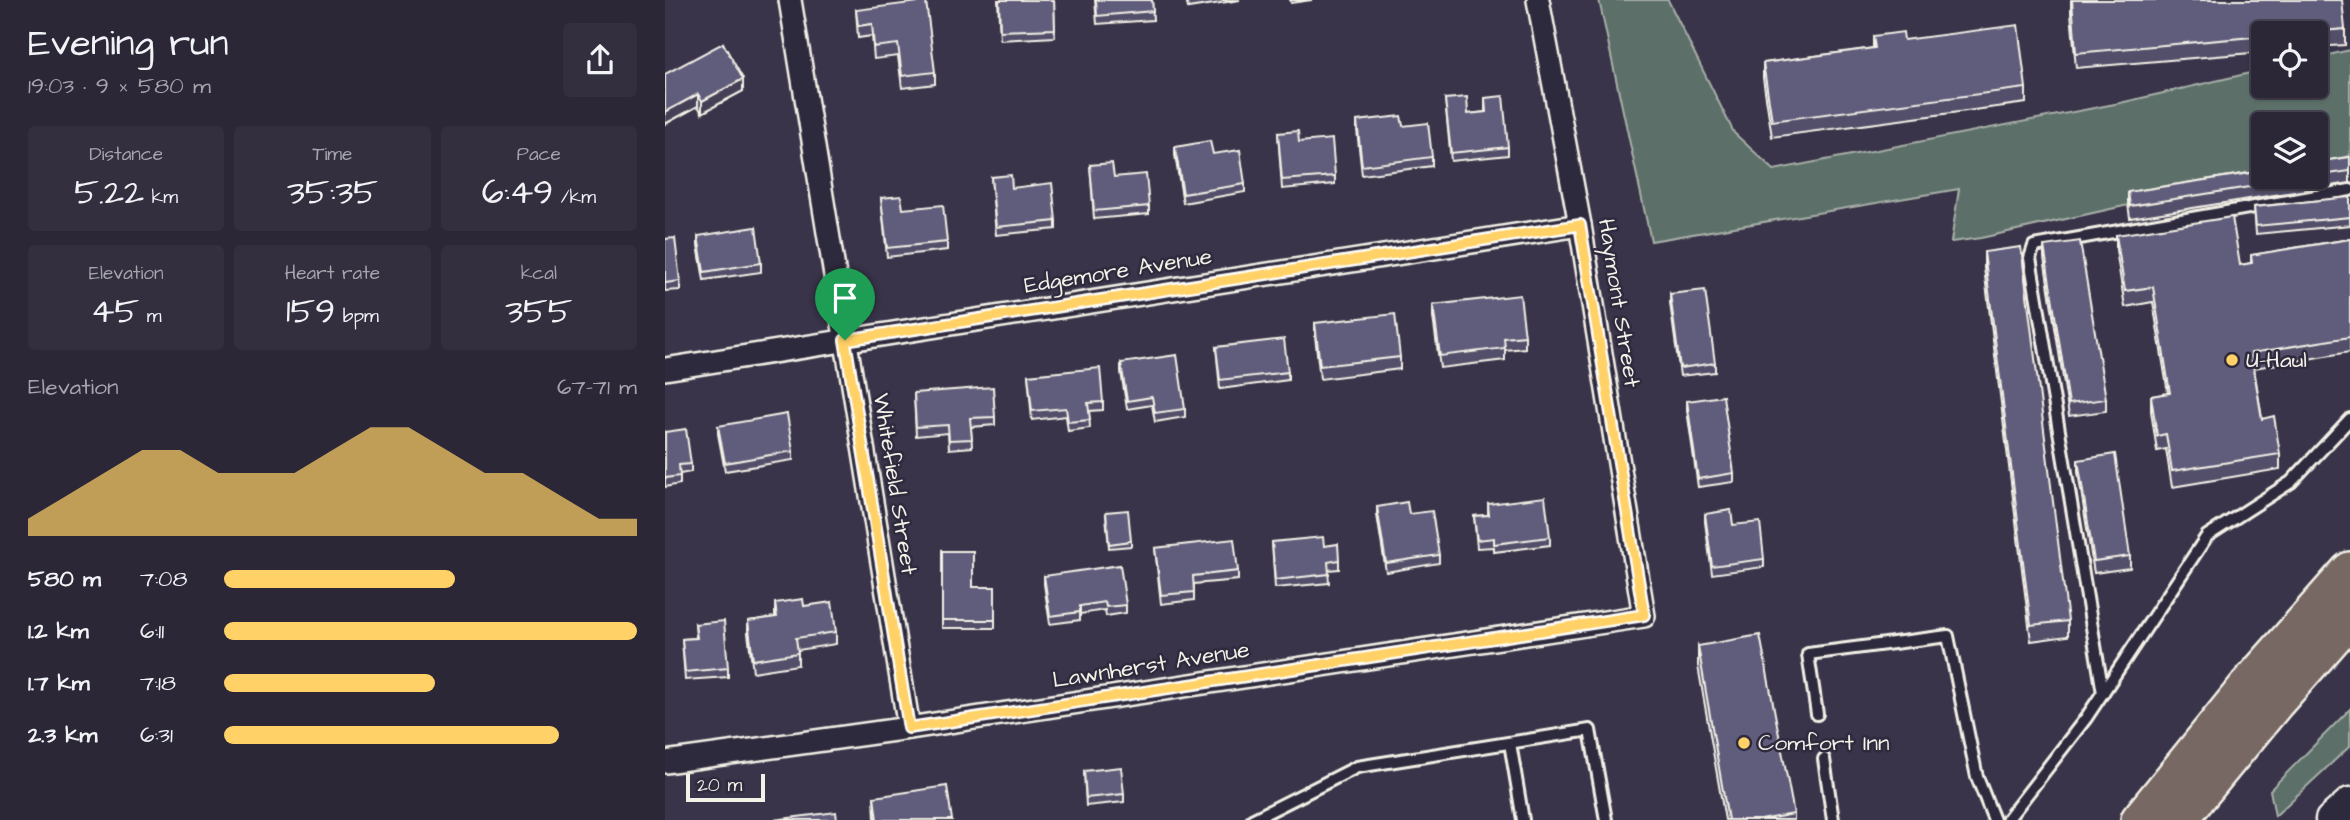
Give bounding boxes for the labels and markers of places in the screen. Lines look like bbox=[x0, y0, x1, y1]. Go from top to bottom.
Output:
pin bbox=[815, 268, 875, 340]
place label: U-Haul bbox=[2246, 344, 2307, 376]
marker: U-Haul bbox=[2224, 352, 2240, 368]
place label: Comfort Inn bbox=[1758, 727, 1889, 759]
marker: Comfort Inn bbox=[1736, 735, 1752, 751]

